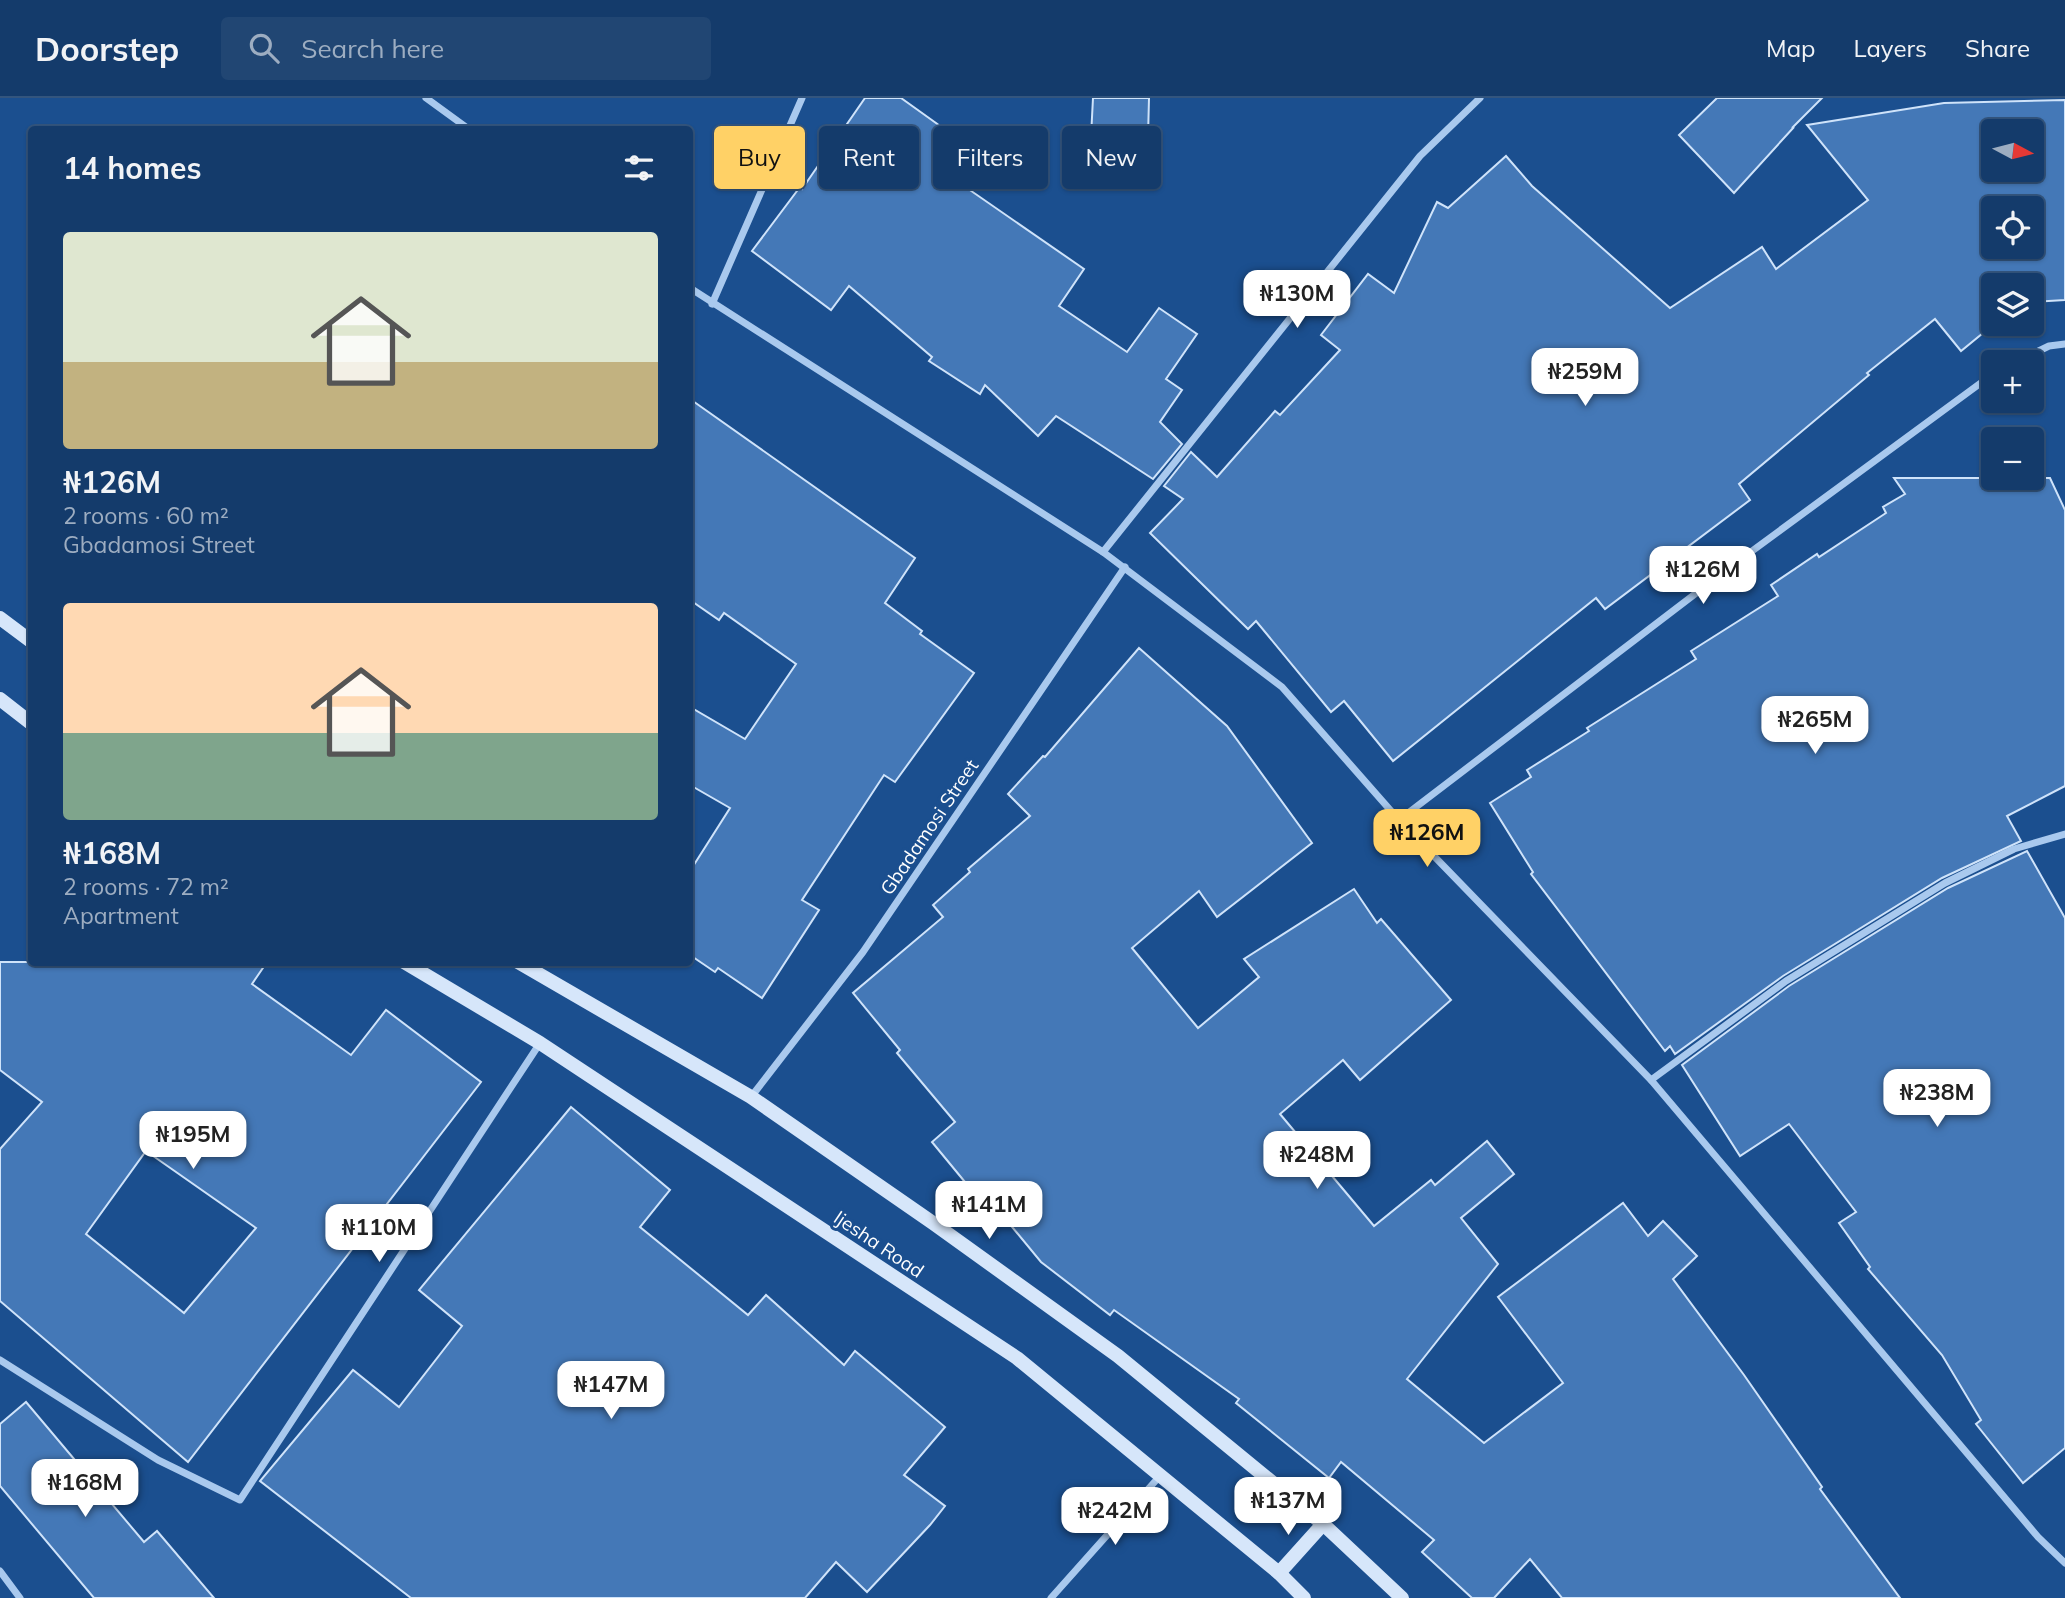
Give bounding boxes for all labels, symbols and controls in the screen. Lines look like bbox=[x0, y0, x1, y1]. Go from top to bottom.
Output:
search box bbox=[221, 17, 711, 80]
text: Doorstep bbox=[35, 28, 179, 69]
icon: search bbox=[245, 29, 283, 67]
text: Search here bbox=[301, 32, 444, 65]
text: Map bbox=[1766, 33, 1815, 63]
text: Layers bbox=[1853, 33, 1927, 63]
text: Share bbox=[1965, 33, 2030, 63]
north arrow bbox=[1981, 119, 2044, 182]
map controls bbox=[1981, 119, 2044, 490]
chip: Buy bbox=[714, 126, 805, 189]
chip: Rent bbox=[819, 126, 919, 189]
chip: Filters bbox=[933, 126, 1048, 189]
chip: New bbox=[1062, 126, 1161, 189]
text: 14 homes bbox=[63, 149, 202, 187]
icon: filters bbox=[620, 149, 658, 187]
button: locate bbox=[1981, 196, 2044, 259]
pin: ₦130M bbox=[1248, 271, 1346, 330]
button: layers bbox=[1981, 273, 2044, 336]
icon: home bbox=[298, 278, 424, 404]
text: ₦130M bbox=[1259, 278, 1335, 307]
pin: ₦259M bbox=[1536, 348, 1634, 408]
button: + bbox=[1981, 350, 2044, 413]
text: ₦259M bbox=[1547, 356, 1623, 385]
button: − bbox=[1981, 427, 2044, 490]
text: ₦126M bbox=[63, 463, 161, 501]
text: 2 rooms · 60 m² bbox=[63, 501, 229, 530]
text: Gbadamosi Street bbox=[63, 530, 255, 559]
pin: ₦126M bbox=[1654, 546, 1752, 606]
text: ₦126M bbox=[1665, 554, 1741, 583]
icon: home bbox=[298, 649, 424, 775]
pin: ₦265M bbox=[1766, 696, 1864, 756]
text: ₦265M bbox=[1777, 704, 1853, 733]
street label: Gbadamosi Street bbox=[875, 754, 983, 899]
pin: ₦126M bbox=[1378, 810, 1476, 869]
text: ₦126M bbox=[1389, 817, 1465, 846]
text: ₦168M bbox=[63, 834, 161, 872]
text: 2 rooms · 72 m² bbox=[63, 872, 229, 901]
text: Apartment bbox=[63, 901, 179, 930]
pin: ₦238M bbox=[1888, 1070, 1986, 1129]
text: ₦238M bbox=[1899, 1077, 1975, 1106]
pin: ₦195M bbox=[144, 1112, 242, 1171]
text: ₦195M bbox=[155, 1119, 231, 1148]
pin: ₦248M bbox=[1268, 1132, 1366, 1191]
text: ₦248M bbox=[1279, 1139, 1355, 1168]
pin: ₦141M bbox=[940, 1182, 1038, 1241]
text: ₦141M bbox=[951, 1189, 1027, 1218]
pin: ₦110M bbox=[330, 1204, 428, 1264]
street label: Ijesha Road bbox=[829, 1205, 929, 1283]
text: ₦110M bbox=[341, 1212, 417, 1241]
pin: ₦147M bbox=[562, 1362, 660, 1421]
text: ₦147M bbox=[573, 1369, 649, 1398]
pin: ₦168M bbox=[36, 1460, 134, 1519]
text: ₦168M bbox=[47, 1467, 123, 1496]
pin: ₦137M bbox=[1239, 1478, 1337, 1537]
text: ₦137M bbox=[1250, 1485, 1326, 1514]
pin: ₦242M bbox=[1066, 1488, 1164, 1547]
text: ₦242M bbox=[1077, 1495, 1153, 1524]

